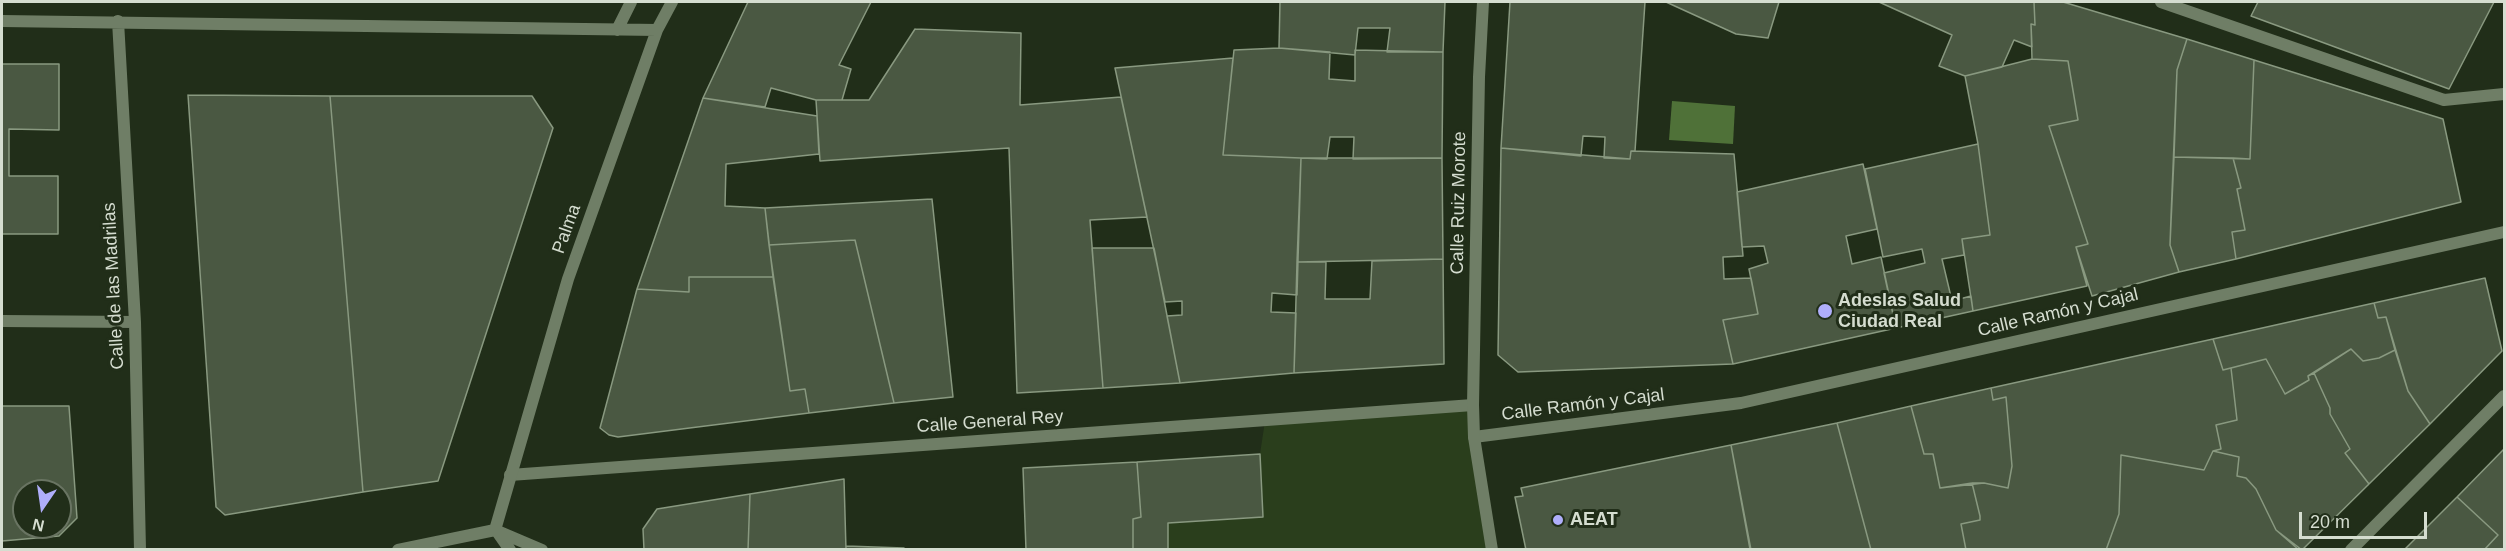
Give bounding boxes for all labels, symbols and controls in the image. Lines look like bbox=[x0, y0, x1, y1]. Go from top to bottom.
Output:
street label: Calle Ruiz Morote bbox=[1447, 131, 1471, 275]
street label: Palma bbox=[548, 201, 586, 257]
street label: Calle de las Madrilas bbox=[99, 202, 129, 370]
street label: Calle Ramón y Cajal bbox=[1976, 284, 2140, 342]
place label: Adeslas Salud Ciudad Real bbox=[1838, 290, 1961, 332]
marker: Adeslas Salud Ciudad Real bbox=[1816, 302, 1834, 320]
street label: Calle Ramón y Cajal bbox=[1500, 384, 1666, 426]
street label: Calle General Rey bbox=[916, 406, 1064, 438]
north arrow bbox=[12, 479, 72, 539]
scale bar bbox=[2302, 500, 2430, 538]
place label: AEAT bbox=[1570, 509, 1618, 531]
text: 20 m bbox=[2310, 512, 2350, 532]
marker: AEAT bbox=[1551, 513, 1565, 527]
text: N bbox=[31, 515, 46, 535]

